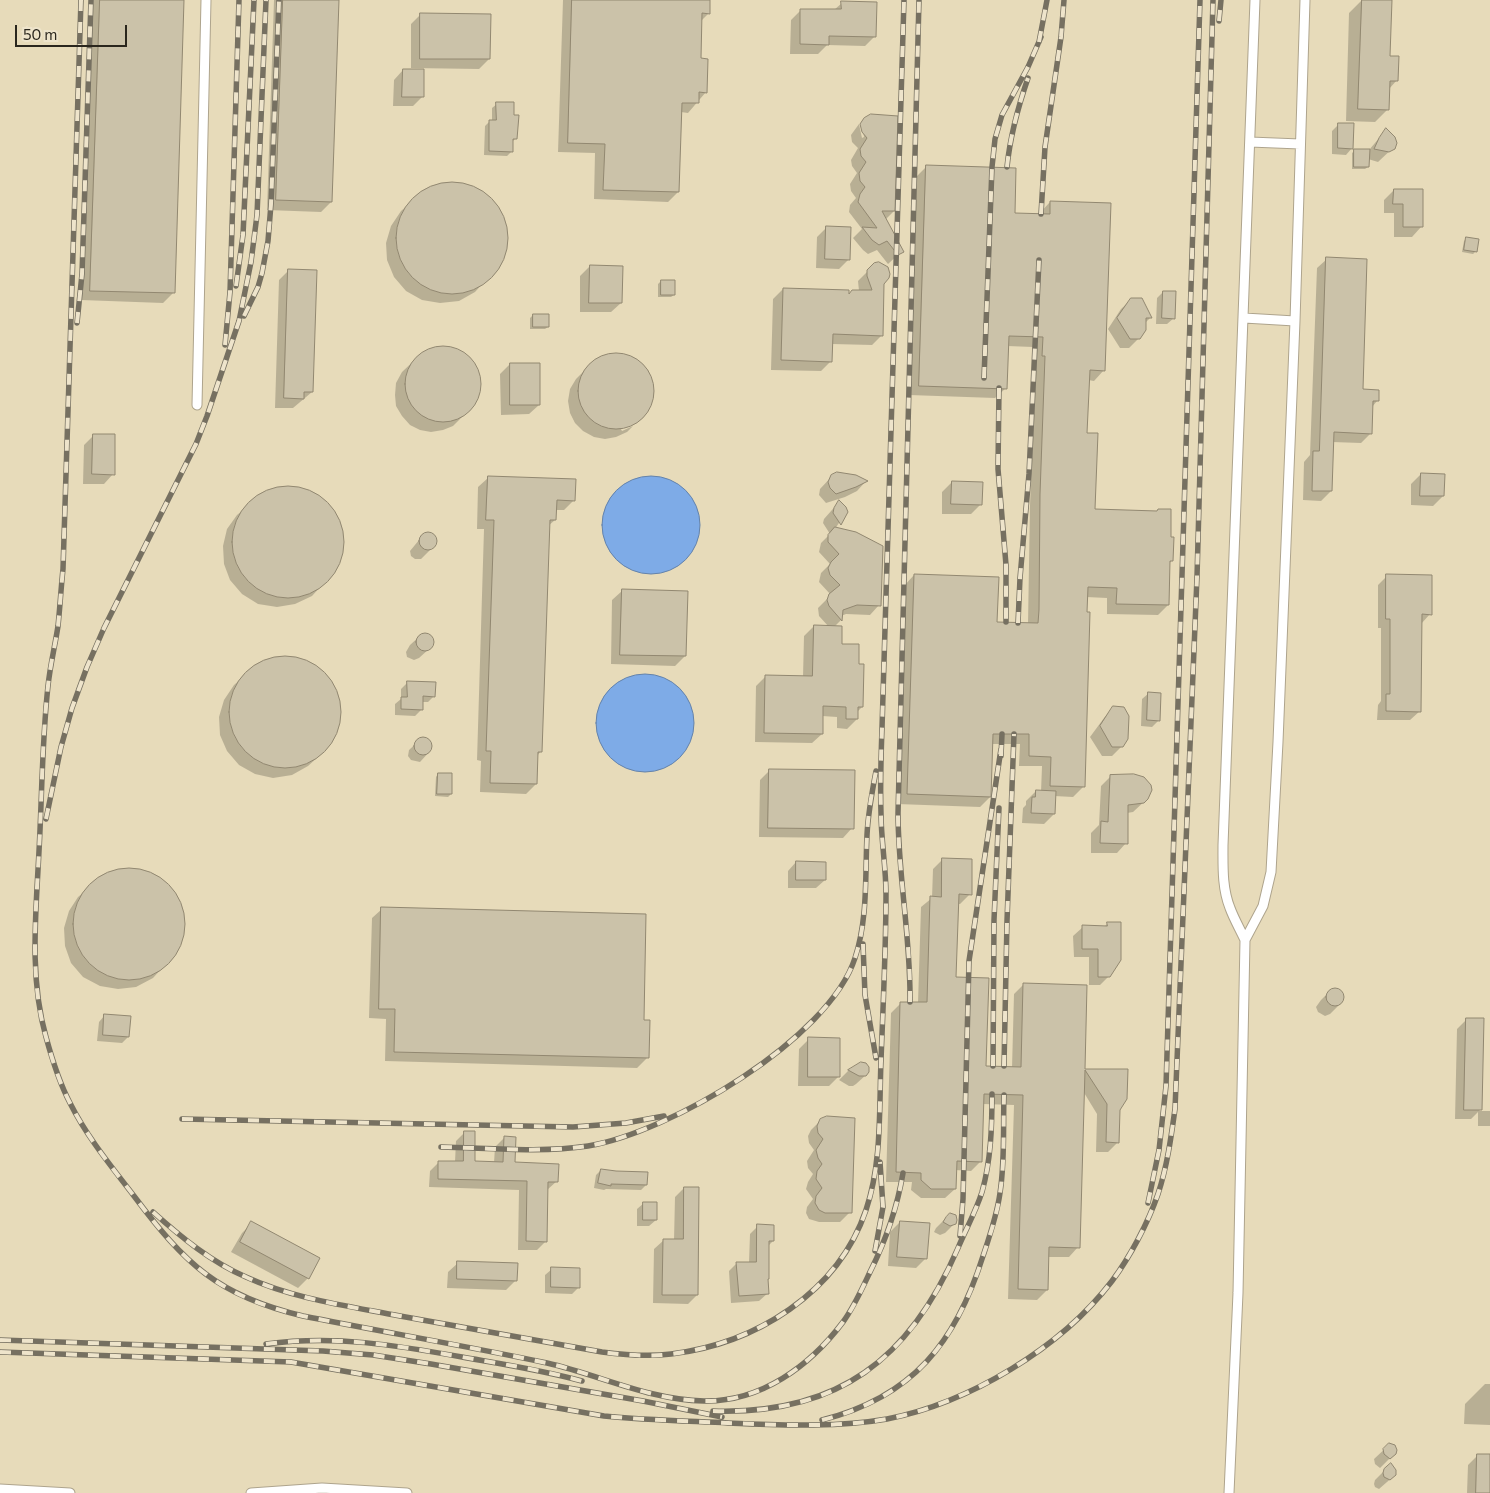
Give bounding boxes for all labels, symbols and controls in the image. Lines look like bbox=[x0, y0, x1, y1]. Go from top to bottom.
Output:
scale bar bbox=[18, 15, 130, 47]
text: 50 m bbox=[23, 25, 57, 43]

